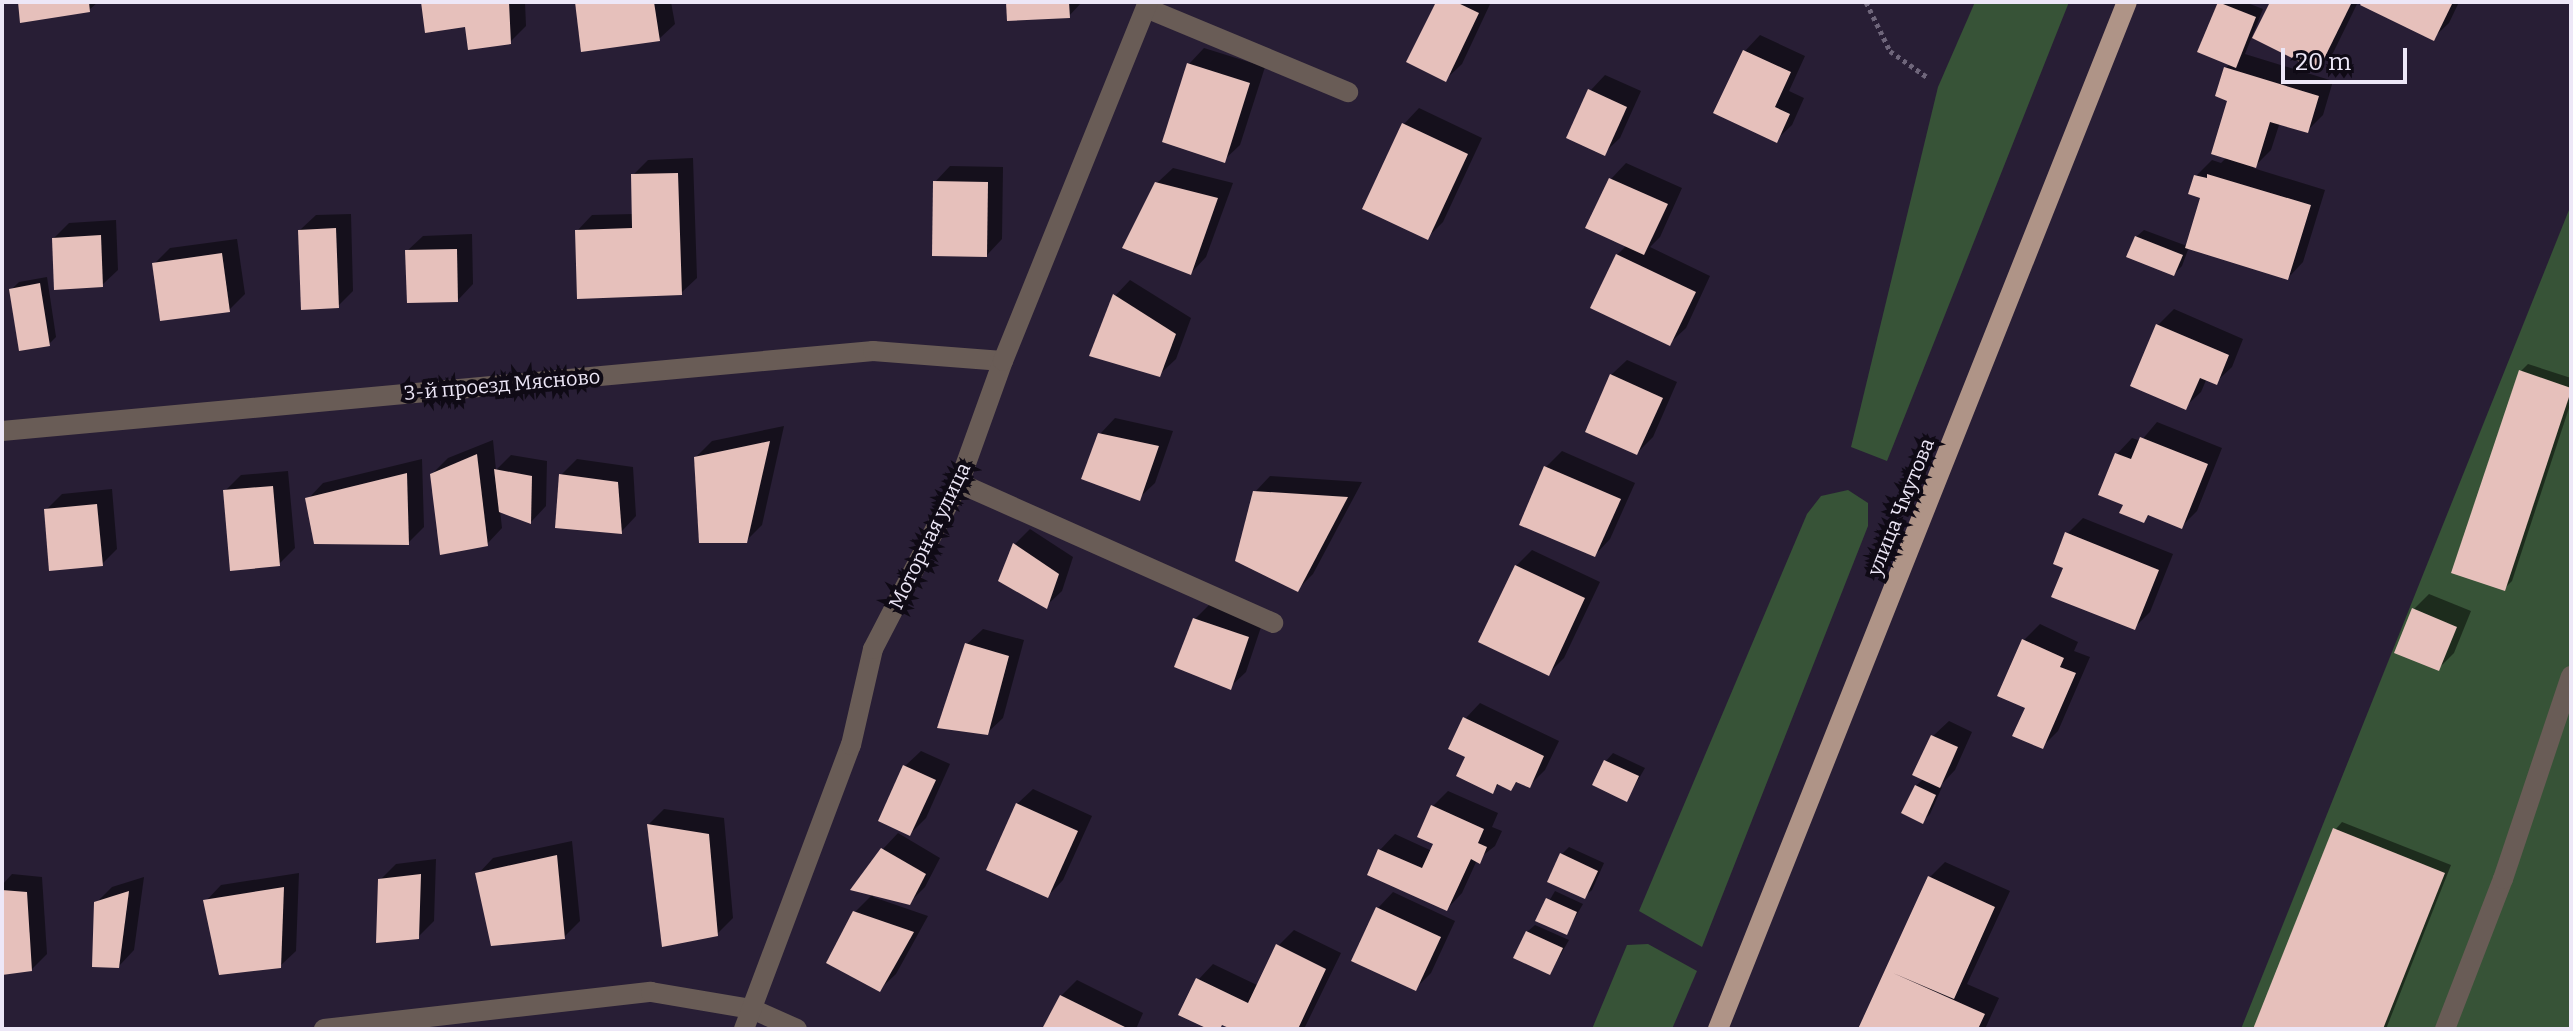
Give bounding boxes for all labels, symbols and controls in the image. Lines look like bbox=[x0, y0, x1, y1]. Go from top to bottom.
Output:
scale bar bbox=[2285, 32, 2411, 82]
text: 20 m bbox=[2295, 48, 2351, 76]
street label: 3-й проезд Мясново bbox=[403, 364, 601, 406]
street label: улица Чмутова bbox=[1863, 435, 1939, 579]
street label: Моторная улица bbox=[884, 459, 976, 613]

